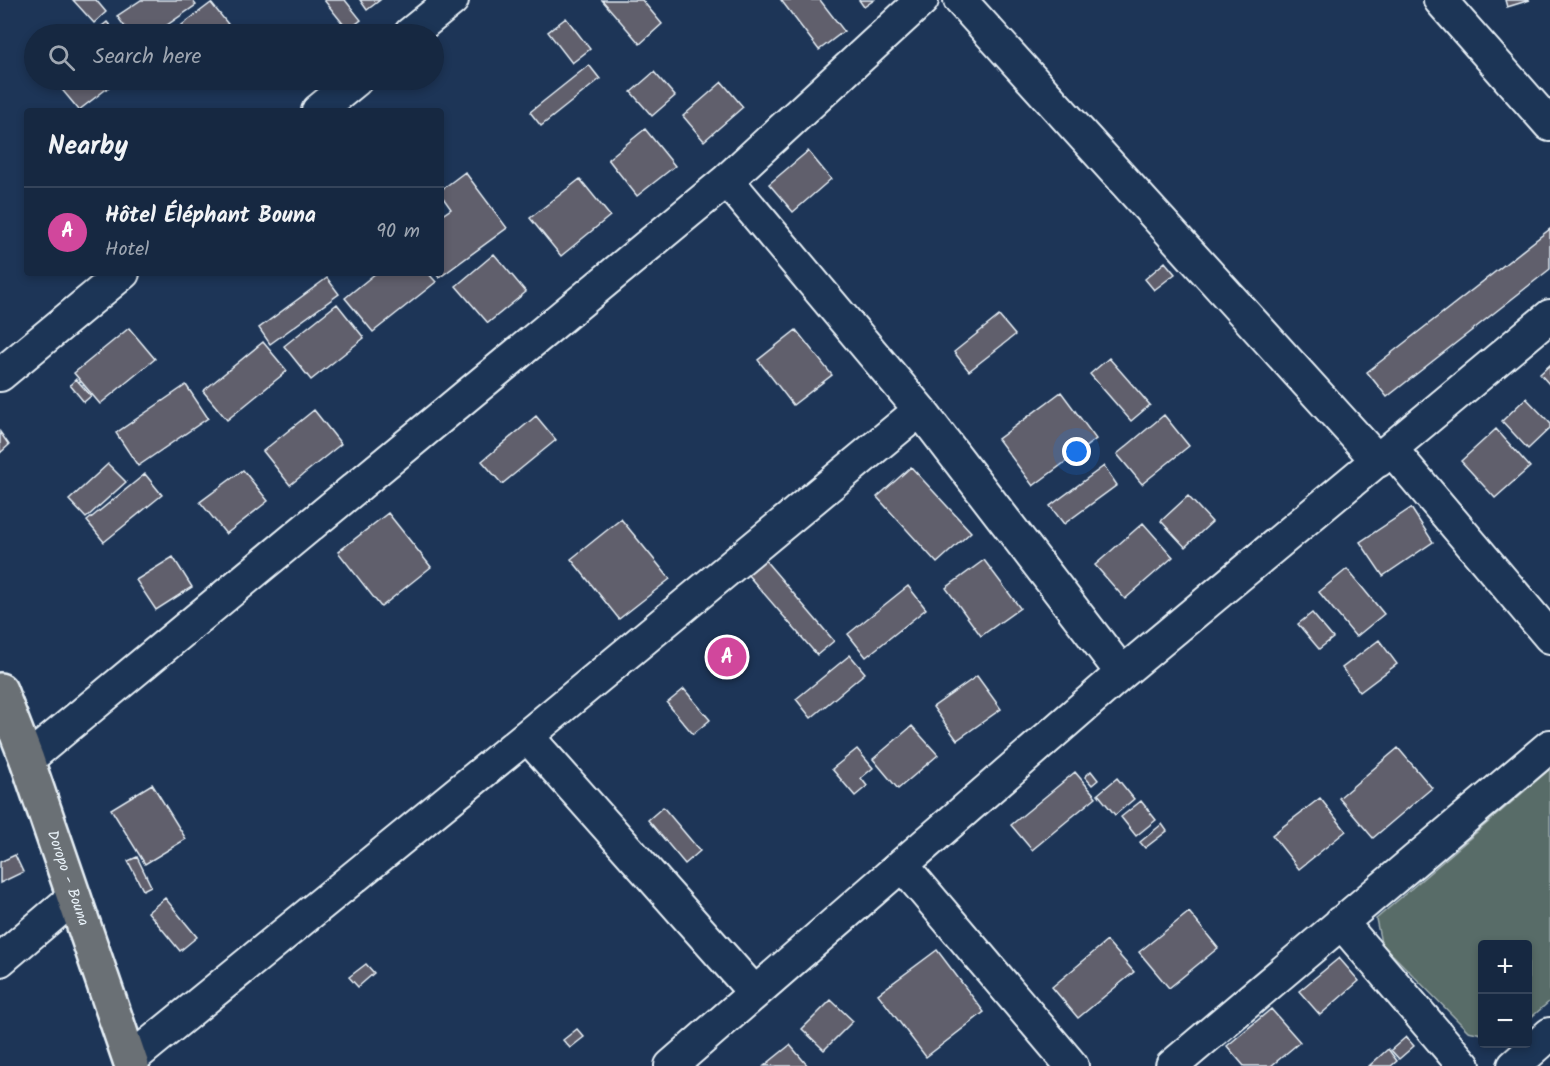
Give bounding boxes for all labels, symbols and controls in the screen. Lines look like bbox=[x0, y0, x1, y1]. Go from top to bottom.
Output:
search box bbox=[24, 24, 444, 90]
text: Search here bbox=[93, 40, 201, 75]
icon: search bbox=[45, 41, 78, 74]
text: Nearby bbox=[48, 126, 128, 168]
text: Hôtel Éléphant Bouna bbox=[105, 199, 316, 234]
text: A bbox=[61, 216, 74, 248]
text: 90 m bbox=[376, 216, 420, 248]
text: Hotel bbox=[105, 234, 149, 266]
your location bbox=[1062, 437, 1091, 466]
pin: A bbox=[708, 634, 746, 680]
street label: Doropo - Bouna bbox=[40, 827, 95, 929]
map controls bbox=[1478, 940, 1532, 1048]
button: + bbox=[1478, 940, 1532, 994]
button: − bbox=[1478, 994, 1532, 1048]

